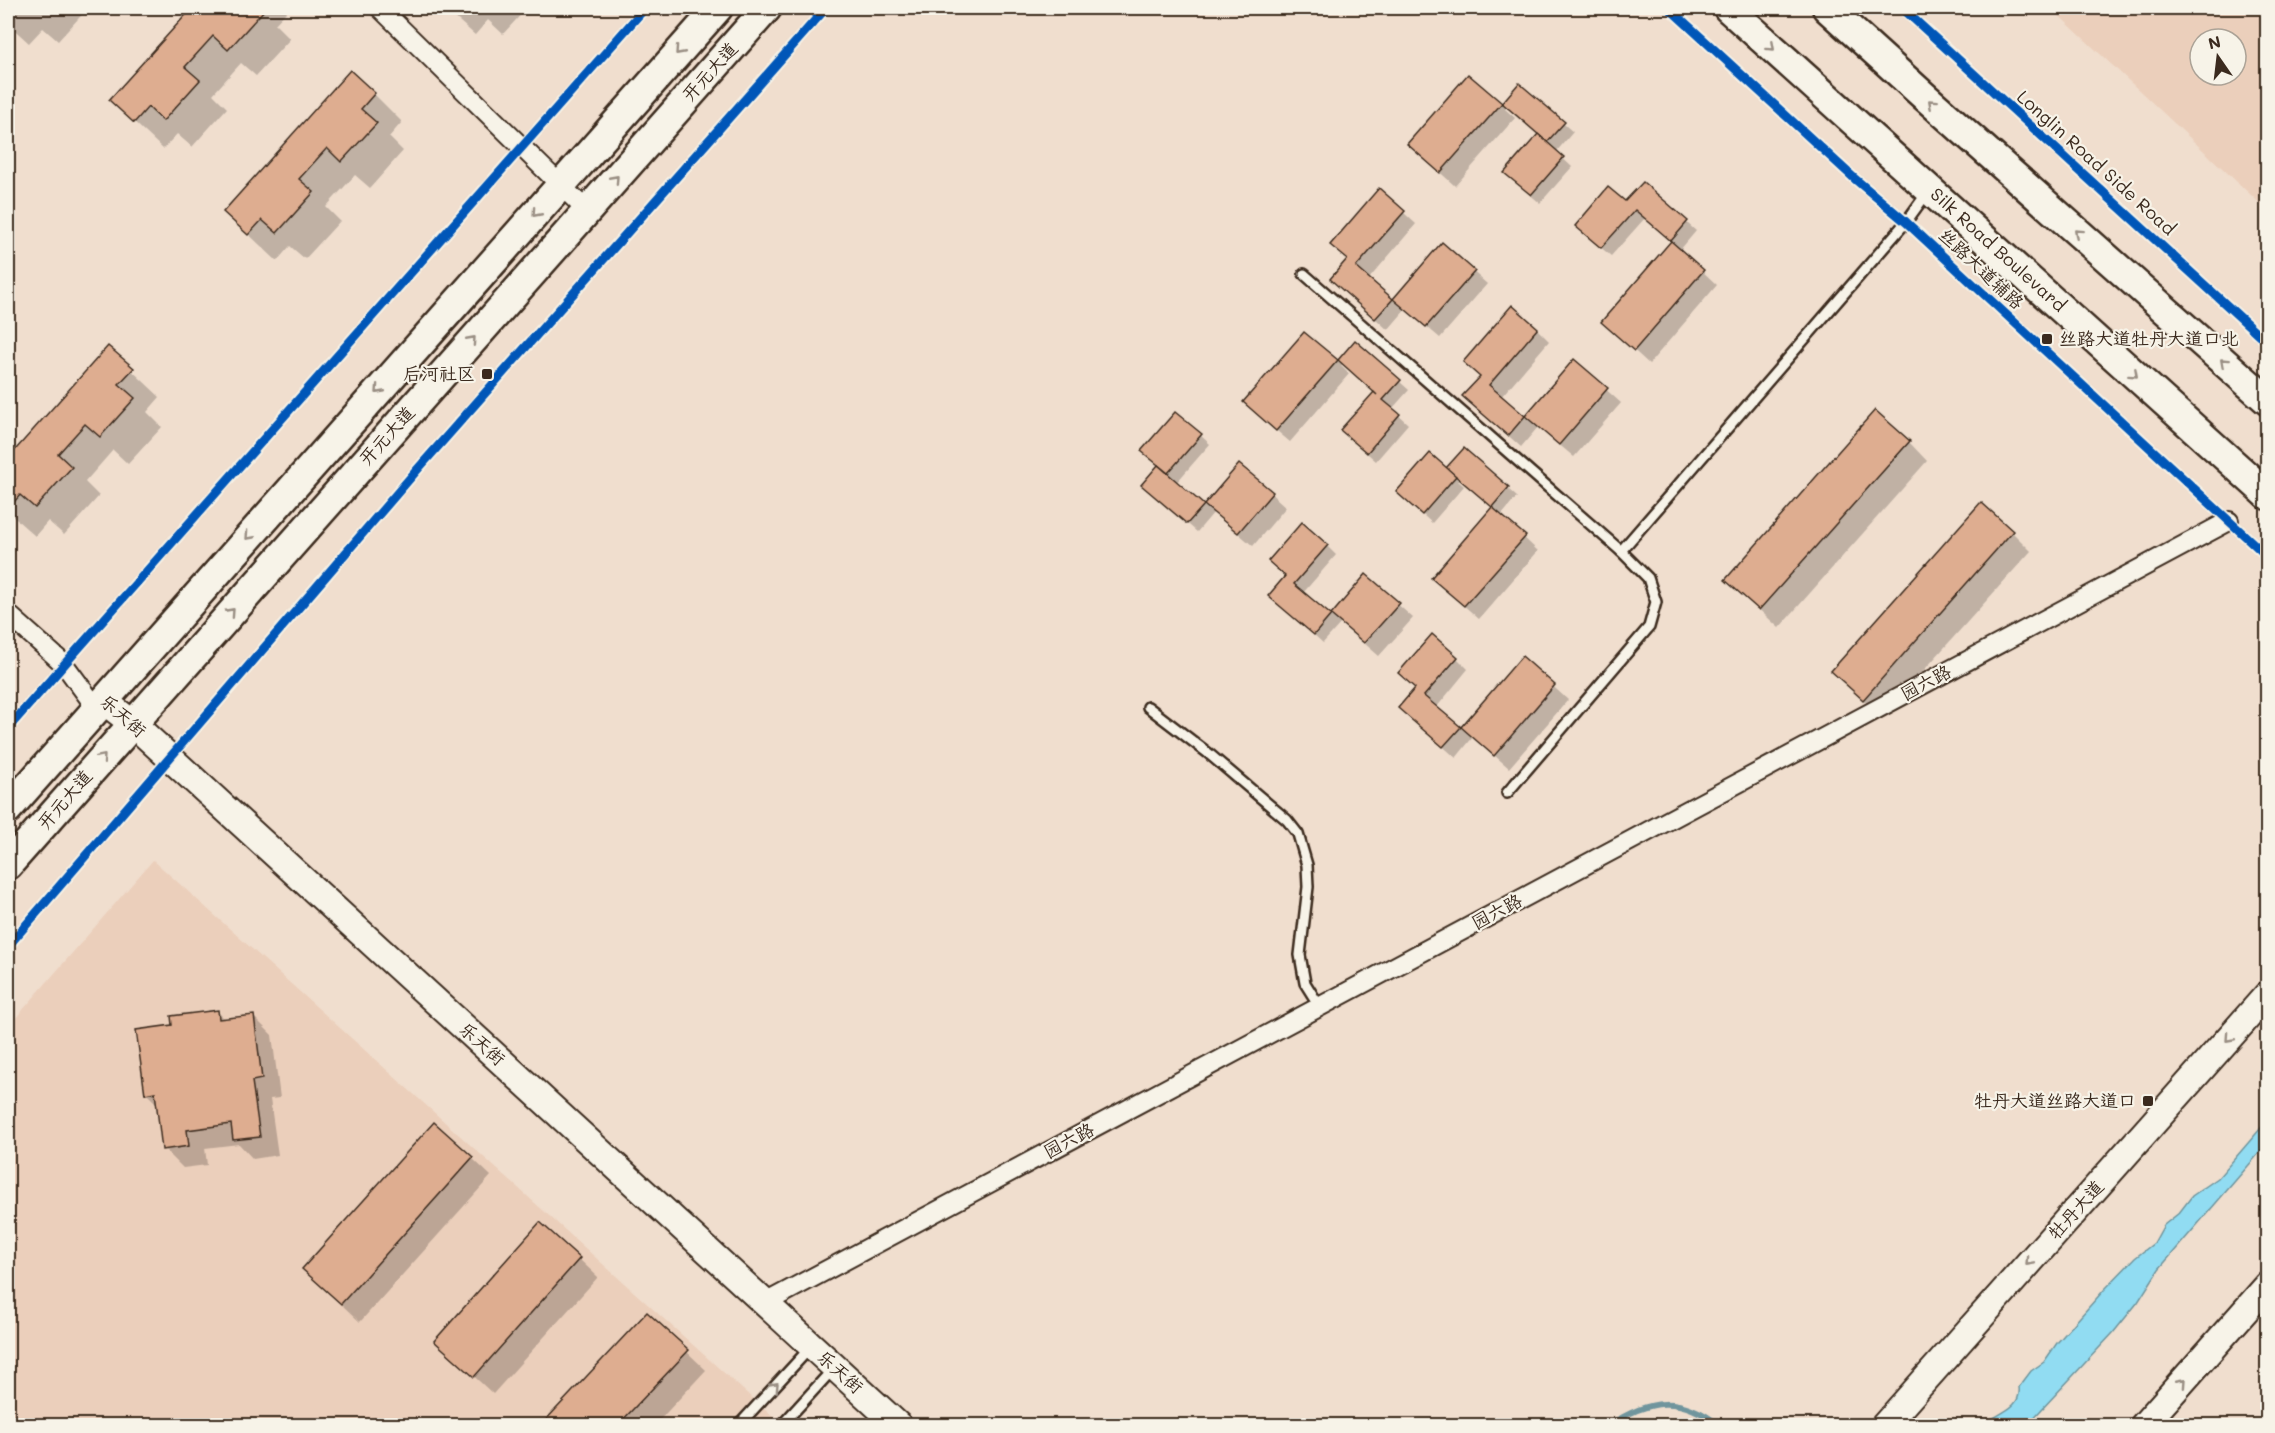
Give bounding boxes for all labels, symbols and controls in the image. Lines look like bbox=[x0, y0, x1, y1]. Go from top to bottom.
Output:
north arrow bbox=[2188, 27, 2248, 87]
text: N bbox=[2206, 30, 2223, 54]
street label: 开元大道 bbox=[676, 37, 742, 106]
one-way arrow bbox=[1764, 40, 1775, 51]
one-way arrow bbox=[675, 44, 686, 55]
street label: Longlin Road Side Road bbox=[2012, 85, 2181, 240]
one-way arrow bbox=[1928, 99, 1939, 110]
one-way arrow bbox=[608, 175, 619, 185]
street label: Silk Road Boulevard bbox=[1926, 182, 2072, 317]
one-way arrow bbox=[532, 206, 543, 217]
street label: 丝路大道辅路 bbox=[1934, 223, 2029, 314]
one-way arrow bbox=[2074, 229, 2085, 240]
place label: 丝路大道牡丹大道口北 bbox=[2059, 326, 2239, 350]
marker: 丝路大道牡丹大道口北 bbox=[2040, 332, 2054, 346]
one-way arrow bbox=[465, 336, 476, 347]
one-way arrow bbox=[2220, 358, 2231, 369]
place label: 后河社区 bbox=[403, 361, 475, 385]
marker: 后河社区 bbox=[480, 367, 494, 381]
one-way arrow bbox=[2128, 367, 2138, 378]
one-way arrow bbox=[375, 383, 386, 394]
street label: 开元大道 bbox=[353, 401, 419, 470]
one-way arrow bbox=[245, 529, 256, 540]
one-way arrow bbox=[224, 608, 235, 619]
street label: 园六路 bbox=[1896, 659, 1955, 705]
street label: 乐天街 bbox=[95, 688, 152, 742]
one-way arrow bbox=[95, 754, 106, 765]
street label: 开元大道 bbox=[32, 764, 97, 834]
street label: 园六路 bbox=[1467, 888, 1526, 934]
street label: 乐天街 bbox=[455, 1016, 511, 1070]
one-way arrow bbox=[2225, 1031, 2236, 1042]
place label: 牡丹大道丝路大道口 bbox=[1974, 1088, 2136, 1112]
marker: 牡丹大道丝路大道口 bbox=[2141, 1094, 2155, 1108]
street label: 园六路 bbox=[1039, 1117, 1098, 1163]
street label: 牡丹大道 bbox=[2042, 1175, 2108, 1244]
one-way arrow bbox=[2025, 1255, 2036, 1266]
street label: 乐天街 bbox=[813, 1344, 869, 1398]
one-way arrow bbox=[2175, 1378, 2186, 1389]
one-way arrow bbox=[768, 1382, 779, 1392]

